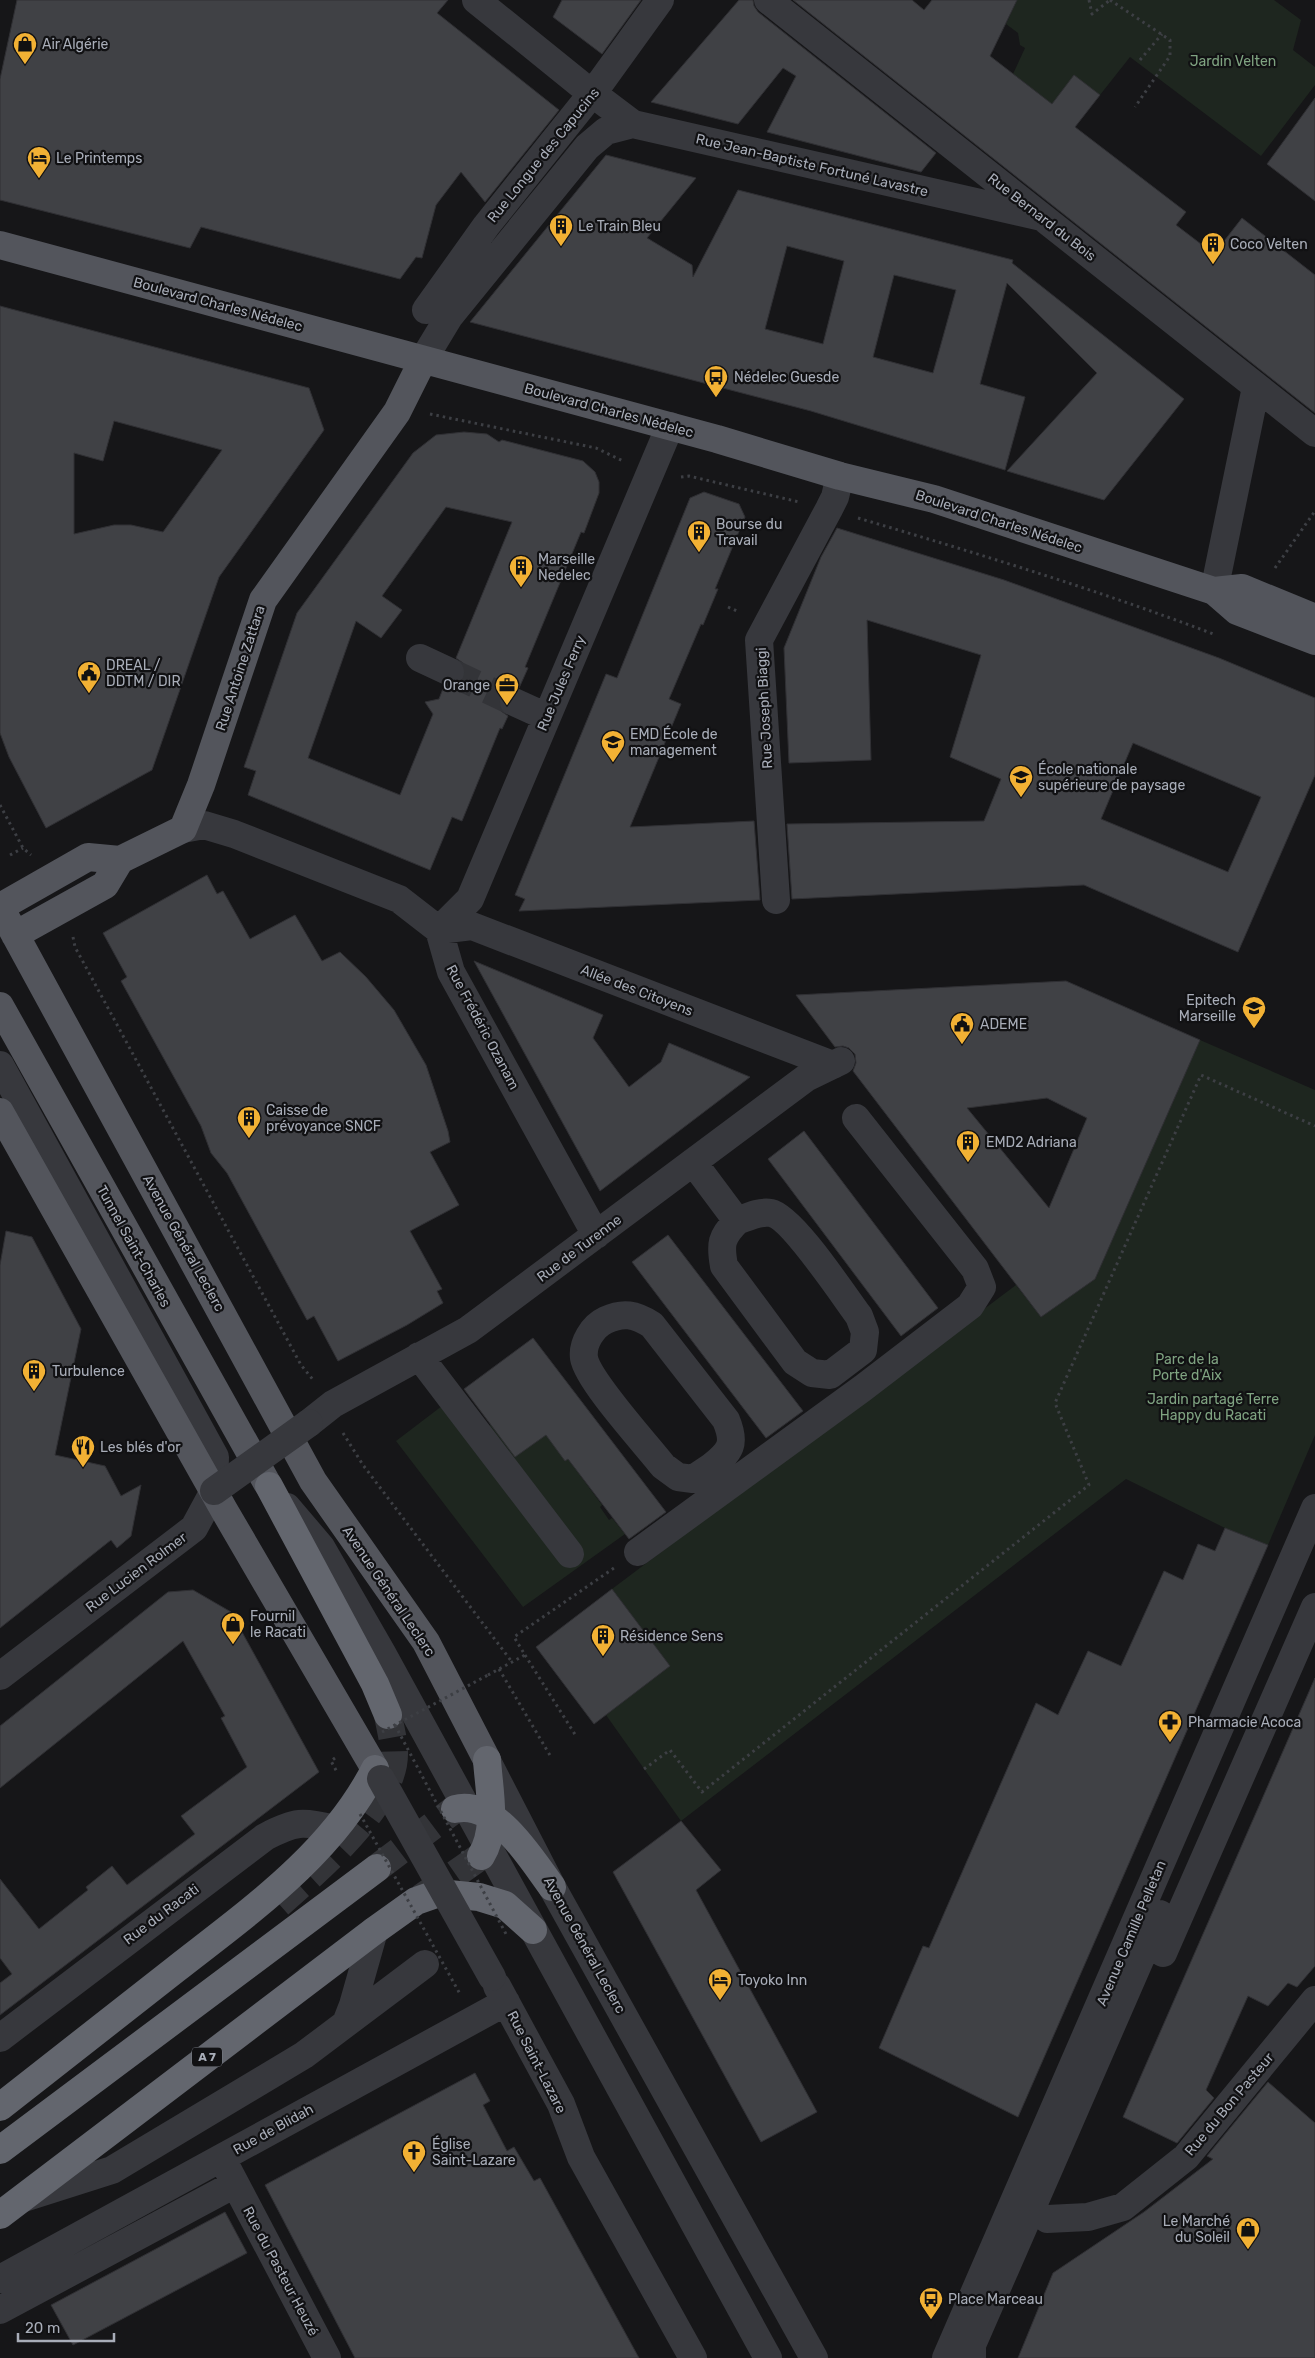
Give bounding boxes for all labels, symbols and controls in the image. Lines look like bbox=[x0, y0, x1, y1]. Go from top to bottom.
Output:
shop icon: Air Algérie bbox=[12, 31, 38, 65]
place label: Air Algérie bbox=[42, 36, 109, 53]
park label: Jardin Velten bbox=[1190, 53, 1276, 70]
street label: Rue Longue des Capucins bbox=[484, 84, 603, 226]
street label: Rue Jean-Baptiste Fortuné Lavastre bbox=[694, 130, 930, 201]
hotel icon: Le Printemps bbox=[26, 145, 52, 179]
place label: Le Printemps bbox=[56, 150, 142, 167]
street label: Rue Bernard du Bois bbox=[984, 170, 1099, 265]
building icon: Le Train Bleu bbox=[548, 213, 574, 247]
place label: Le Train Bleu bbox=[578, 218, 661, 235]
building icon: Coco Velten bbox=[1200, 231, 1226, 265]
place label: Coco Velten bbox=[1230, 236, 1308, 253]
street label: Boulevard Charles Nédelec bbox=[131, 274, 305, 335]
bus stop icon: Nédelec Guesde bbox=[703, 364, 729, 398]
place label: Nédelec Guesde bbox=[734, 369, 839, 386]
street label: Boulevard Charles Nédelec bbox=[522, 380, 696, 441]
street label: Boulevard Charles Nédelec bbox=[913, 486, 1085, 557]
place label: Bourse du Travail bbox=[716, 516, 782, 549]
building icon: Bourse du Travail bbox=[686, 519, 712, 553]
place label: Marseille Nedelec bbox=[538, 551, 595, 584]
building icon: Marseille Nedelec bbox=[508, 554, 534, 588]
street label: Rue Antoine Zattara bbox=[212, 603, 269, 733]
street label: Rue Jules Ferry bbox=[534, 633, 589, 734]
street label: Rue Joseph Biaggi bbox=[753, 647, 776, 769]
place label: DREAL / DDTM / DIR bbox=[106, 657, 181, 690]
public building icon: DREAL / DDTM / DIR bbox=[76, 660, 102, 694]
office icon: Orange bbox=[494, 672, 520, 706]
place label: Orange bbox=[443, 677, 490, 694]
place label: EMD École de management bbox=[630, 725, 718, 759]
school or university icon: EMD École de management bbox=[600, 729, 626, 763]
place label: École nationale supérieure de paysage bbox=[1038, 760, 1185, 794]
school or university icon: École nationale supérieure de paysage bbox=[1008, 764, 1034, 798]
street label: Allée des Citoyens bbox=[578, 961, 695, 1020]
street label: Rue Frédéric Ozanam bbox=[442, 962, 523, 1093]
place label: Epitech Marseille bbox=[1179, 992, 1236, 1025]
school or university icon: Epitech Marseille bbox=[1241, 995, 1267, 1029]
public building icon: ADEME bbox=[949, 1011, 975, 1045]
place label: ADEME bbox=[980, 1016, 1027, 1033]
place label: Caisse de prévoyance SNCF bbox=[266, 1102, 381, 1135]
building icon: Caisse de prévoyance SNCF bbox=[236, 1105, 262, 1139]
building icon: EMD2 Adriana bbox=[955, 1129, 981, 1163]
place label: EMD2 Adriana bbox=[986, 1134, 1077, 1151]
street label: Avenue Général Leclerc bbox=[139, 1172, 228, 1315]
street label: Tunnel Saint-Charles bbox=[93, 1182, 174, 1310]
street label: Rue de Turenne bbox=[534, 1211, 625, 1286]
park label: Parc de la Porte d'Aix bbox=[1152, 1351, 1222, 1384]
building icon: Turbulence bbox=[21, 1358, 47, 1392]
place label: Turbulence bbox=[52, 1363, 125, 1380]
park label: Jardin partagé Terre Happy du Racati bbox=[1147, 1391, 1279, 1424]
restaurant icon: Les blés d'or bbox=[70, 1434, 96, 1468]
place label: Les blés d'or bbox=[100, 1439, 181, 1456]
street label: Avenue Général Leclerc bbox=[339, 1523, 439, 1660]
street label: Rue Lucien Rolmer bbox=[82, 1529, 191, 1616]
place label: Fournil le Racati bbox=[250, 1608, 306, 1641]
shop icon: Fournil le Racati bbox=[220, 1611, 246, 1645]
building icon: Résidence Sens bbox=[590, 1623, 616, 1657]
place label: Résidence Sens bbox=[620, 1628, 723, 1645]
pharmacy icon: Pharmacie Acoca bbox=[1157, 1709, 1183, 1743]
place label: Pharmacie Acoca bbox=[1188, 1714, 1301, 1731]
street label: Avenue Camille Pelletan bbox=[1093, 1858, 1170, 2009]
street label: Avenue Général Leclerc bbox=[540, 1874, 629, 2017]
street label: Rue du Racati bbox=[120, 1880, 202, 1948]
hotel icon: Toyoko Inn bbox=[707, 1967, 733, 2001]
place label: Toyoko Inn bbox=[738, 1972, 807, 1989]
street label: Rue Saint-Lazare bbox=[503, 2008, 570, 2116]
road number: A 7 bbox=[192, 2048, 222, 2066]
street label: Rue du Bon Pasteur bbox=[1181, 2049, 1278, 2159]
street label: Rue de Blidah bbox=[230, 2100, 316, 2158]
place label: Église Saint-Lazare bbox=[432, 2135, 516, 2169]
church icon: Église Saint-Lazare bbox=[401, 2139, 427, 2173]
street label: Rue du Pasteur Heuzé bbox=[239, 2204, 322, 2339]
place label: Le Marché du Soleil bbox=[1163, 2213, 1230, 2246]
shop icon: Le Marché du Soleil bbox=[1235, 2216, 1261, 2250]
bus stop icon: Place Marceau bbox=[918, 2286, 944, 2320]
place label: Place Marceau bbox=[948, 2291, 1043, 2308]
scale bar bbox=[18, 2310, 114, 2342]
text: 20 m bbox=[25, 2319, 60, 2337]

